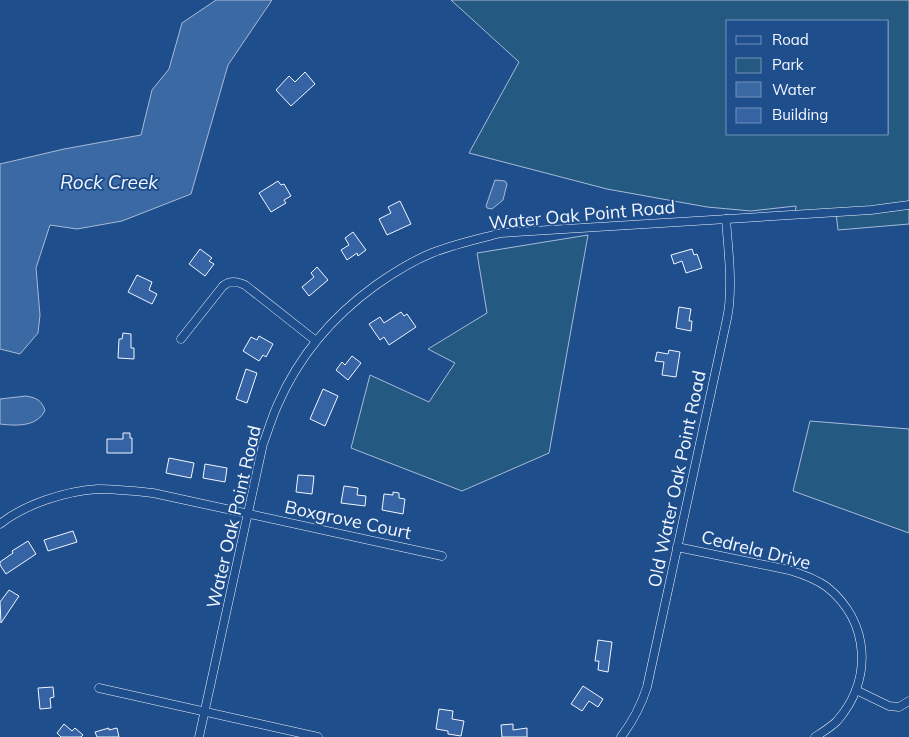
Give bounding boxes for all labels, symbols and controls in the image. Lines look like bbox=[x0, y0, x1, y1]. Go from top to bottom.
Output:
legend bbox=[726, 20, 889, 135]
text: Road bbox=[772, 30, 809, 49]
text: Park bbox=[772, 55, 804, 74]
text: Water bbox=[772, 80, 816, 99]
text: Building bbox=[772, 105, 828, 124]
water label: Rock Creek bbox=[60, 170, 159, 194]
street label: Water Oak Point Road bbox=[488, 195, 676, 234]
street label: Old Water Oak Point Road bbox=[642, 368, 711, 589]
street label: Water Oak Point Road bbox=[201, 423, 266, 611]
street label: Boxgrove Court bbox=[283, 495, 413, 544]
street label: Cedrela Drive bbox=[699, 525, 813, 574]

